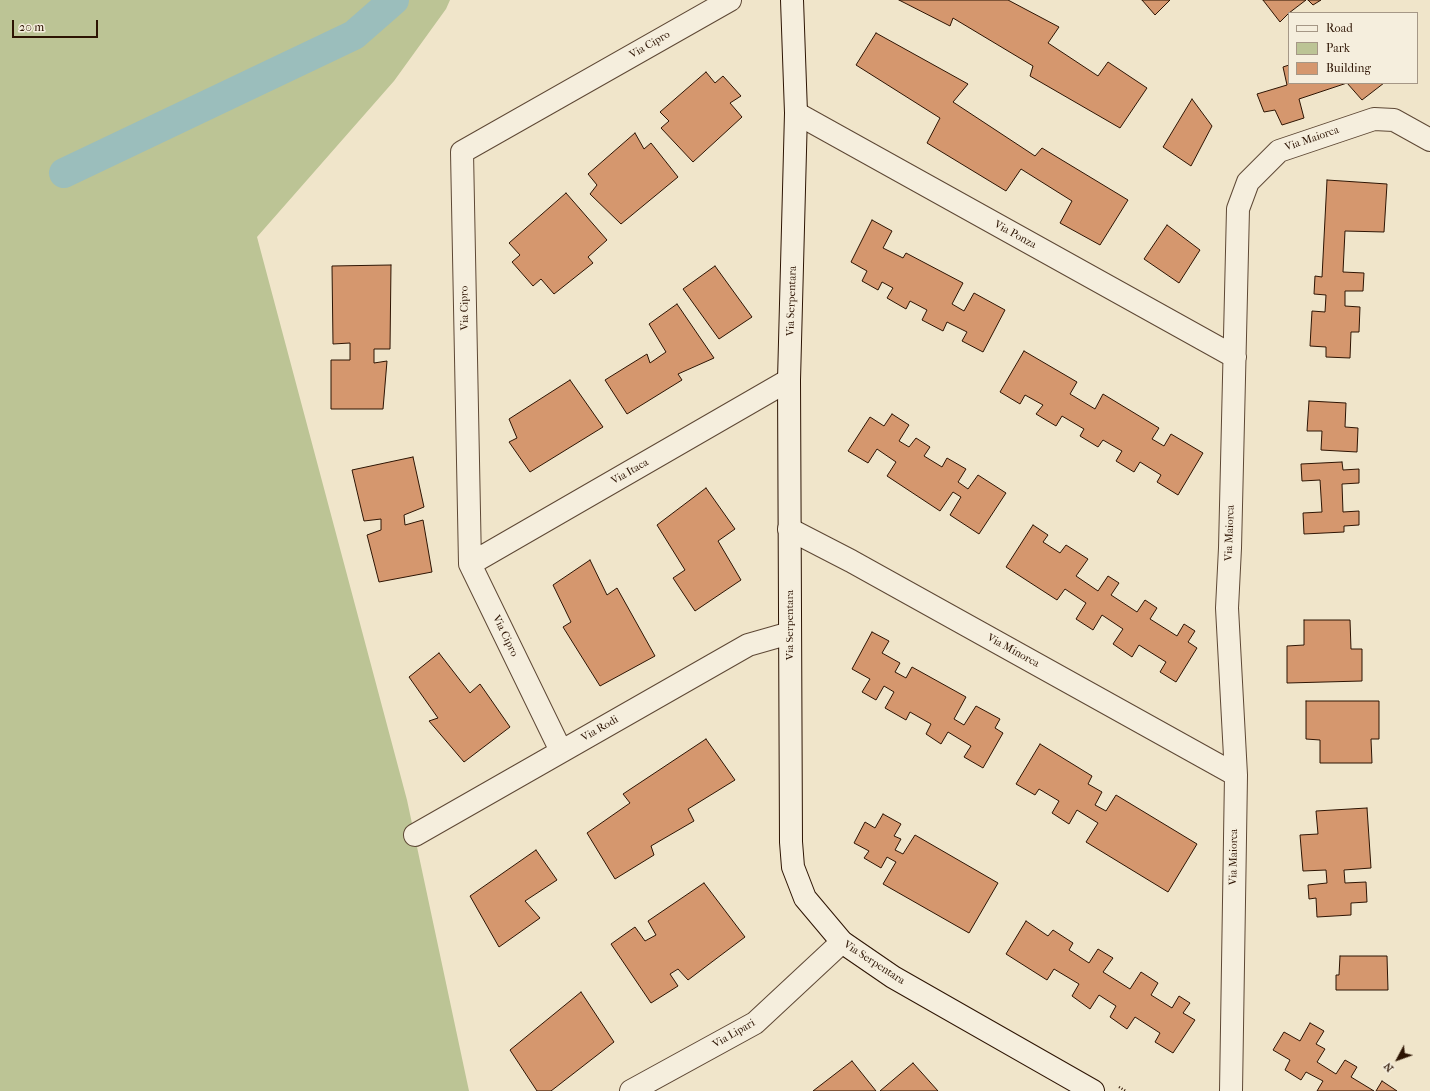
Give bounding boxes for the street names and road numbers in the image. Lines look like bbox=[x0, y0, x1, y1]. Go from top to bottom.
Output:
street label: Via Cipro bbox=[627, 28, 673, 62]
street label: Via Maiorca bbox=[1283, 124, 1341, 154]
street label: Via Ponza bbox=[992, 218, 1038, 252]
street label: Via Serpentara bbox=[784, 266, 800, 336]
street label: Via Cipro bbox=[458, 286, 472, 330]
street label: Via Itaca bbox=[609, 456, 651, 488]
street label: Via Maiorca bbox=[1222, 505, 1238, 561]
street label: Via Serpentara bbox=[783, 590, 797, 660]
street label: Via Cipro bbox=[489, 613, 521, 659]
street label: Via Minorca bbox=[985, 631, 1041, 671]
street label: Via Rodi bbox=[579, 713, 621, 745]
street label: Via Maiorca bbox=[1227, 829, 1241, 885]
street label: Via Serpentara bbox=[841, 938, 907, 988]
street label: Via Lipari bbox=[710, 1017, 758, 1051]

